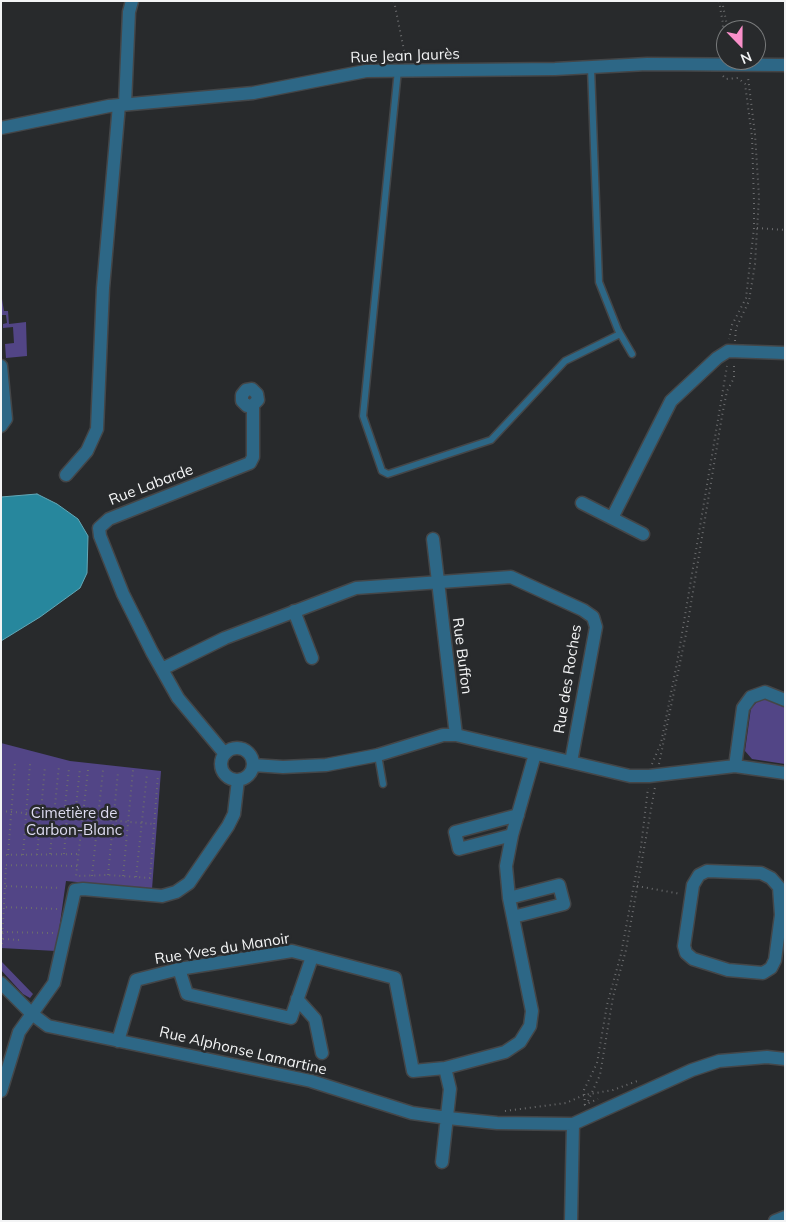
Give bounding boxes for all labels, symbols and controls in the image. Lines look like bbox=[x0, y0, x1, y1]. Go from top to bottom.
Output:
north arrow bbox=[716, 20, 766, 70]
street label: Rue Jean Jaurès bbox=[350, 45, 460, 67]
text: N bbox=[738, 48, 755, 68]
street label: Rue Labarde bbox=[106, 461, 196, 509]
street label: Rue Buffon bbox=[448, 617, 476, 695]
street label: Rue des Roches bbox=[550, 623, 586, 735]
park label: Cimetière de Carbon-Blanc bbox=[26, 804, 122, 839]
street label: Rue Yves du Manoir bbox=[153, 929, 291, 969]
street label: Rue Alphonse Lamartine bbox=[158, 1023, 328, 1079]

